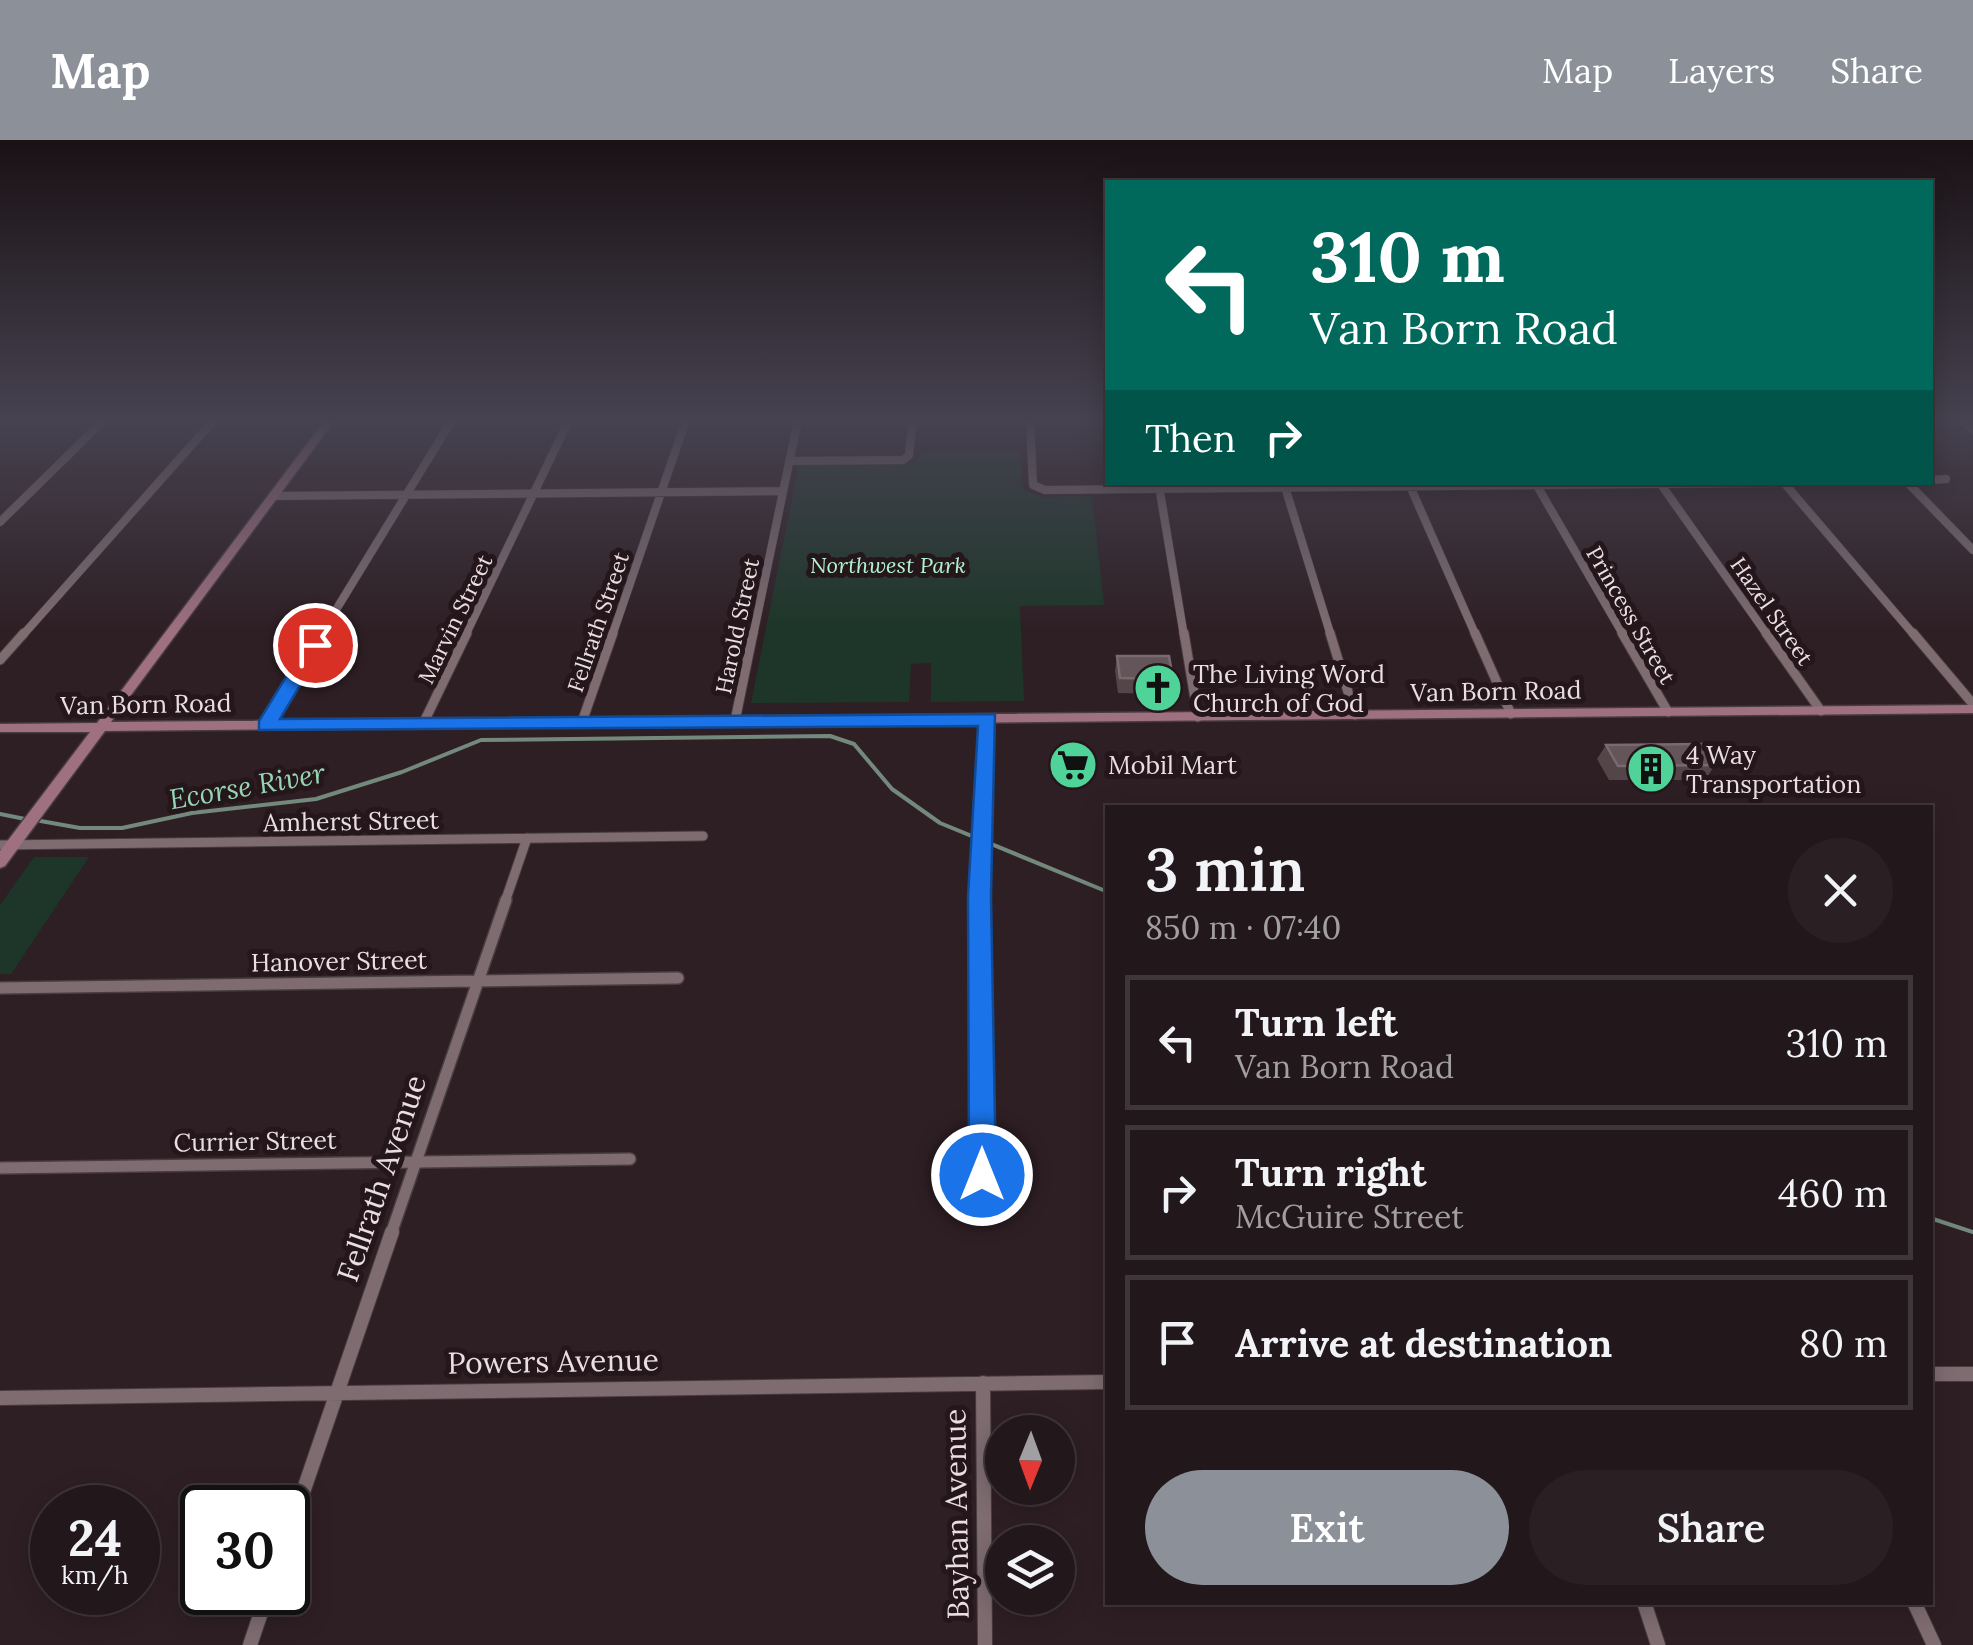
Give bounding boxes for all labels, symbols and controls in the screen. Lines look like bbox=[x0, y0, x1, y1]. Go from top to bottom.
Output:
text: Map bbox=[50, 40, 150, 101]
text: Map bbox=[1542, 48, 1613, 93]
text: Layers bbox=[1668, 48, 1775, 93]
text: Share bbox=[1830, 48, 1923, 93]
text: 310 m bbox=[1310, 212, 1505, 301]
icon: left bbox=[1145, 220, 1275, 350]
text: Van Born Road bbox=[1310, 299, 1618, 356]
icon: right bbox=[1256, 410, 1311, 465]
text: Then bbox=[1145, 414, 1236, 462]
street label: Princess Street bbox=[1580, 541, 1682, 689]
street label: Fellrath Street bbox=[561, 548, 635, 696]
street label: Marvin Street bbox=[412, 549, 498, 688]
park label: Northwest Park bbox=[810, 551, 966, 579]
street label: Hazel Street bbox=[1725, 552, 1820, 671]
street label: Harold Street bbox=[709, 555, 765, 696]
pin bbox=[273, 603, 358, 688]
icon: arrive bbox=[288, 618, 343, 673]
place label: The Living Word Church of God bbox=[1193, 658, 1385, 719]
church icon: The Living Word Church of God bbox=[1132, 662, 1184, 714]
street label: Van Born Road bbox=[1409, 674, 1582, 709]
street label: Van Born Road bbox=[59, 687, 232, 722]
supermarket icon: Mobil Mart bbox=[1047, 739, 1099, 791]
place label: 4 Way Transportation bbox=[1686, 739, 1861, 800]
building icon: 4 Way Transportation bbox=[1625, 743, 1677, 795]
place label: Mobil Mart bbox=[1108, 749, 1237, 781]
water label: Ecorse River bbox=[166, 755, 328, 817]
street label: Amherst Street bbox=[262, 803, 440, 839]
text: 3 min bbox=[1145, 831, 1305, 907]
button: close bbox=[1788, 838, 1893, 943]
text: 850 m · 07:40 bbox=[1145, 907, 1341, 948]
street label: Hanover Street bbox=[251, 943, 428, 979]
text: Turn left bbox=[1235, 998, 1398, 1046]
icon: left bbox=[1150, 1015, 1205, 1070]
text: 310 m bbox=[1785, 1019, 1888, 1067]
text: Van Born Road bbox=[1235, 1046, 1454, 1087]
street label: Fellrath Avenue bbox=[328, 1070, 434, 1286]
position arrow bbox=[930, 1123, 1034, 1227]
street label: Currier Street bbox=[173, 1124, 337, 1158]
text: Turn right bbox=[1235, 1148, 1426, 1196]
icon: right bbox=[1150, 1165, 1205, 1220]
text: 460 m bbox=[1778, 1169, 1888, 1217]
text: McGuire Street bbox=[1235, 1196, 1464, 1237]
icon: arrive bbox=[1150, 1315, 1205, 1370]
text: Arrive at destination bbox=[1235, 1319, 1612, 1367]
text: 80 m bbox=[1799, 1319, 1888, 1367]
street label: Powers Avenue bbox=[447, 1340, 659, 1382]
street label: Bayhan Avenue bbox=[935, 1408, 978, 1620]
north arrow bbox=[985, 1415, 1075, 1505]
map controls bbox=[985, 1415, 1075, 1615]
button: Exit bbox=[1145, 1470, 1509, 1585]
button: Share bbox=[1529, 1470, 1893, 1585]
speed limit sign: 30 bbox=[180, 1485, 310, 1615]
text: 24 bbox=[68, 1506, 122, 1570]
button: layers bbox=[985, 1525, 1075, 1615]
text: km/h bbox=[61, 1559, 129, 1591]

